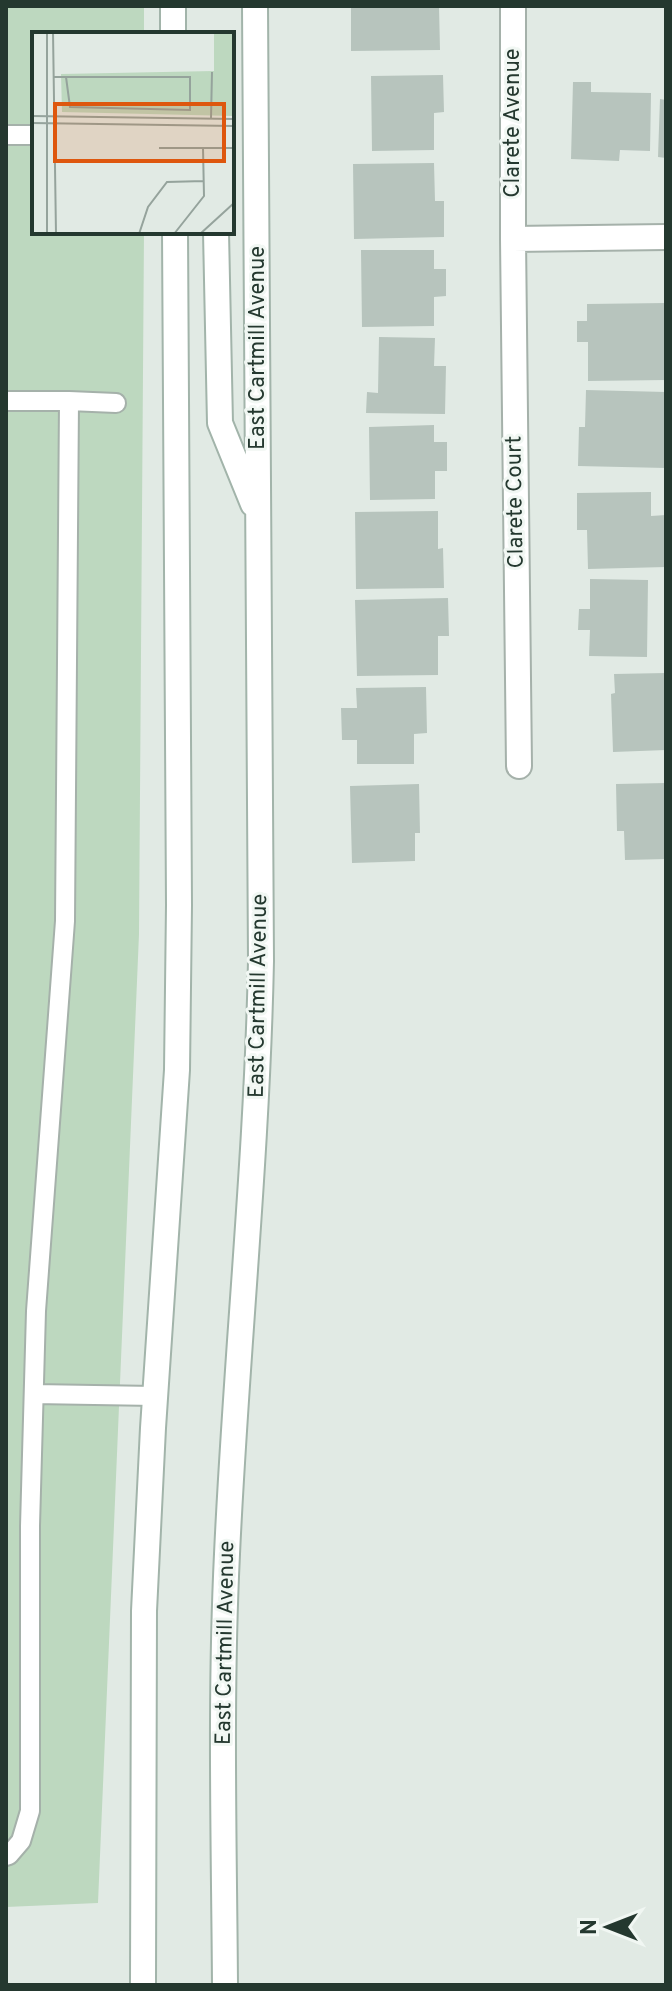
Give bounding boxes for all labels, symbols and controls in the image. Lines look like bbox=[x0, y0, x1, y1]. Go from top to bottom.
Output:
inset map bbox=[32, 32, 234, 234]
street label: Clarete Avenue bbox=[500, 48, 527, 198]
street label: East Cartmill Avenue bbox=[245, 246, 272, 450]
street label: Clarete Court bbox=[501, 435, 531, 569]
street label: East Cartmill Avenue bbox=[244, 894, 274, 1098]
street label: East Cartmill Avenue bbox=[211, 1541, 241, 1745]
north arrow bbox=[568, 1887, 648, 1967]
text: N bbox=[577, 1919, 604, 1935]

